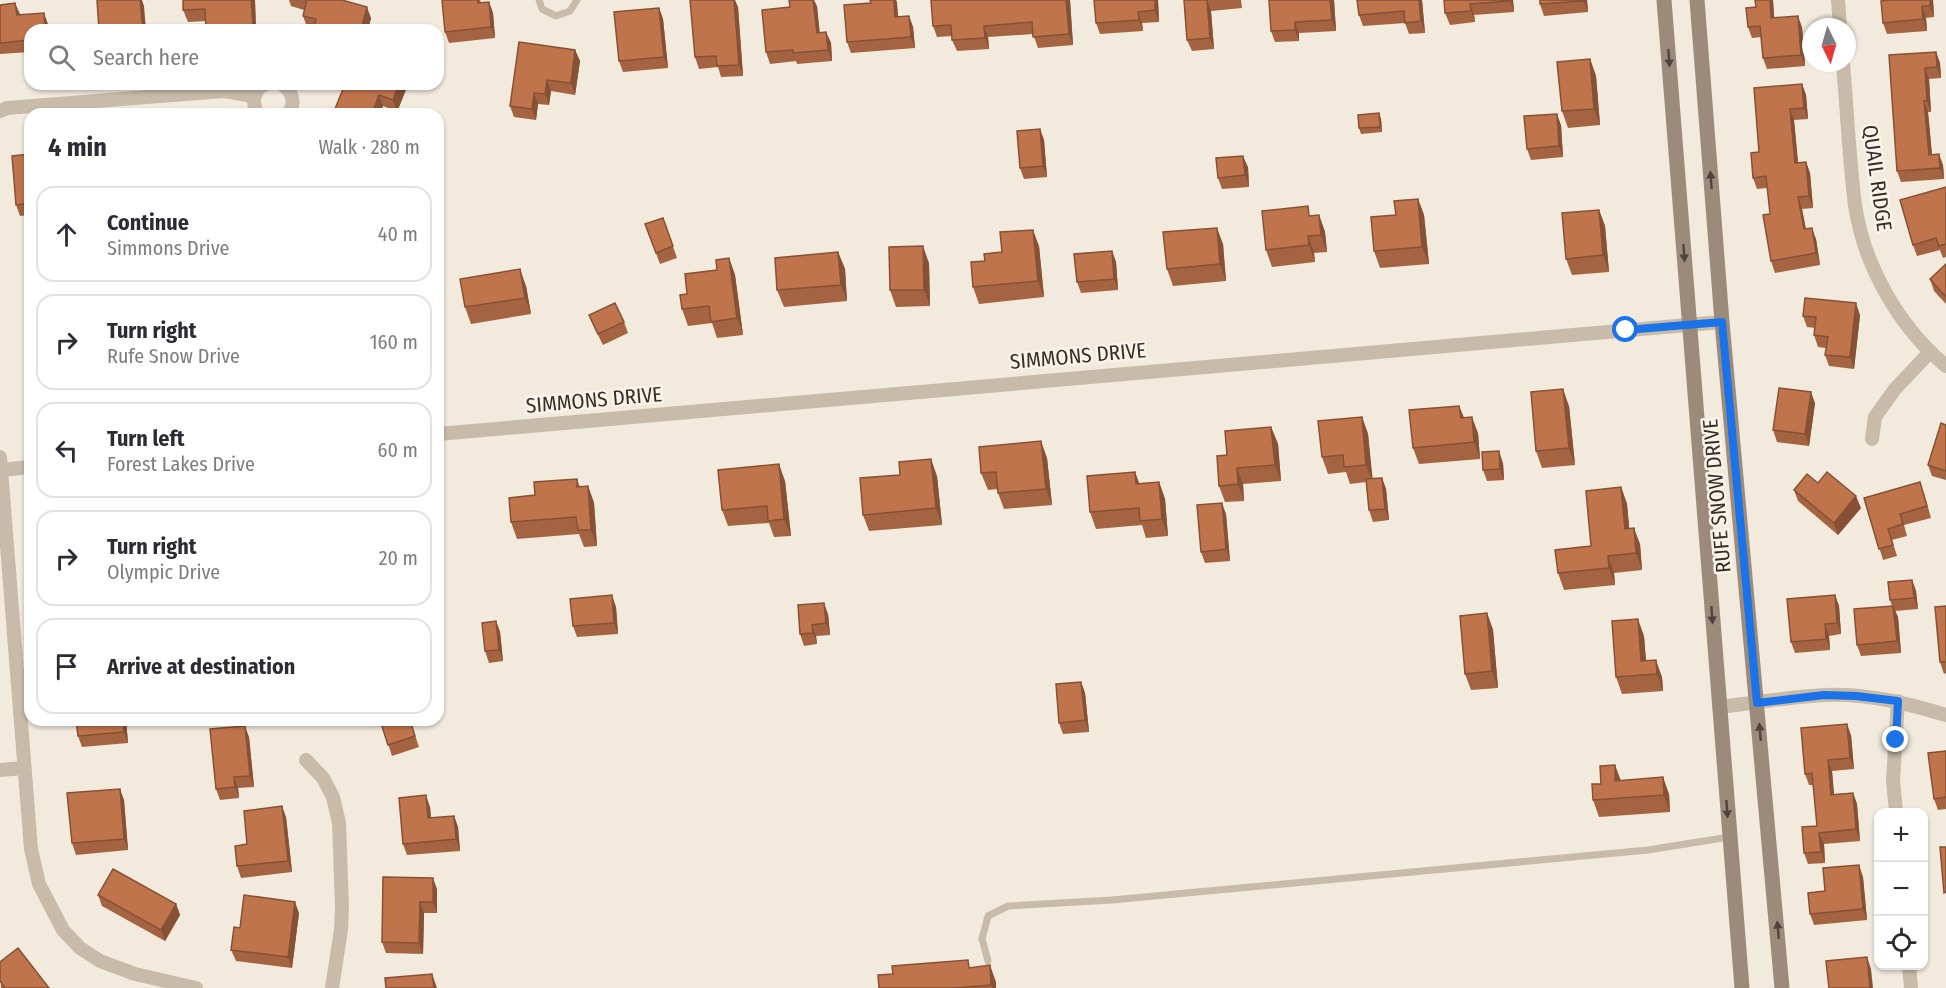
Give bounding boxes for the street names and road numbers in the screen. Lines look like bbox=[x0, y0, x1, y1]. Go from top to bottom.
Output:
street label: QUAIL RIDGE bbox=[1857, 123, 1897, 233]
street label: SIMMONS DRIVE bbox=[1009, 337, 1147, 375]
street label: SIMMONS DRIVE bbox=[525, 381, 663, 419]
street label: RUFE SNOW DRIVE bbox=[1697, 418, 1737, 574]

